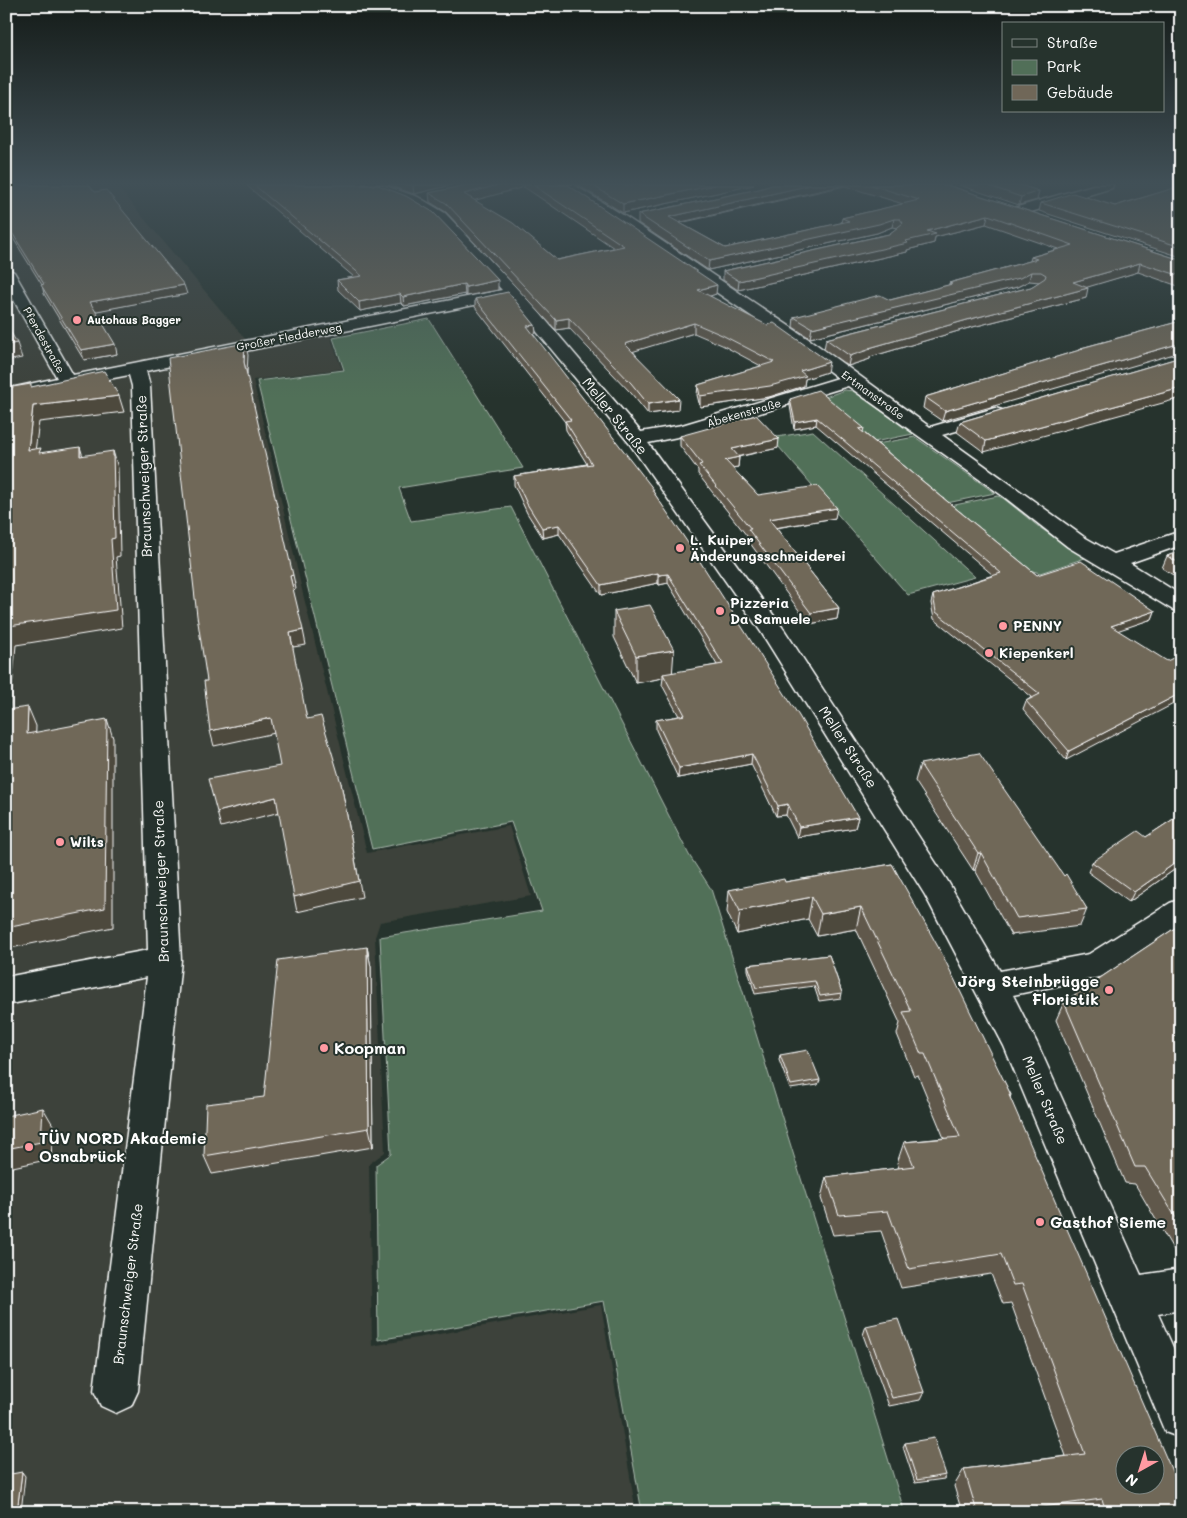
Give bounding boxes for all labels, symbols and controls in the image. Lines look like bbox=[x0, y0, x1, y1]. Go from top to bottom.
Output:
legend bbox=[1002, 22, 1164, 112]
text: Straße bbox=[1047, 32, 1098, 52]
text: Park bbox=[1047, 56, 1081, 76]
text: Gebäude bbox=[1047, 82, 1113, 102]
street label: Pferdestraße bbox=[20, 304, 69, 376]
place label: Autohaus Bagger bbox=[87, 312, 181, 327]
marker: Autohaus Bagger bbox=[71, 314, 83, 326]
street label: Großer Fledderweg bbox=[235, 319, 343, 354]
street label: Ertmanstraße bbox=[839, 367, 908, 423]
street label: Meller Straße bbox=[578, 373, 652, 458]
street label: Braunschweiger Straße bbox=[131, 395, 156, 557]
street label: Abekenstraße bbox=[705, 395, 783, 430]
place label: L. Kuiper Änderungsschneiderei bbox=[690, 530, 846, 565]
marker: L. Kuiper Änderungsschneiderei bbox=[674, 542, 686, 554]
place label: Pizzeria Da Samuele bbox=[730, 593, 811, 628]
marker: Pizzeria Da Samuele bbox=[714, 605, 726, 617]
place label: PENNY bbox=[1013, 616, 1062, 635]
marker: PENNY bbox=[997, 620, 1009, 632]
place label: Kiepenkerl bbox=[999, 643, 1073, 662]
marker: Kiepenkerl bbox=[983, 647, 995, 659]
street label: Meller Straße bbox=[815, 702, 882, 791]
street label: Braunschweiger Straße bbox=[148, 800, 173, 962]
place label: Wilts bbox=[70, 832, 104, 851]
marker: Wilts bbox=[54, 836, 66, 848]
place label: Jörg Steinbrügge Floristik bbox=[958, 970, 1099, 1009]
marker: Jörg Steinbrügge Floristik bbox=[1103, 984, 1115, 996]
place label: Koopman bbox=[334, 1037, 406, 1058]
marker: Koopman bbox=[318, 1042, 330, 1054]
street label: Meller Straße bbox=[1018, 1053, 1073, 1147]
place label: TÜV NORD Akademie Osnabrück bbox=[39, 1127, 206, 1166]
marker: TÜV NORD Akademie Osnabrück bbox=[23, 1141, 35, 1153]
street label: Braunschweiger Straße bbox=[108, 1202, 147, 1366]
place label: Gasthof Sieme bbox=[1050, 1211, 1166, 1232]
marker: Gasthof Sieme bbox=[1034, 1216, 1046, 1228]
north arrow bbox=[1114, 1446, 1164, 1496]
text: N bbox=[1121, 1470, 1142, 1491]

